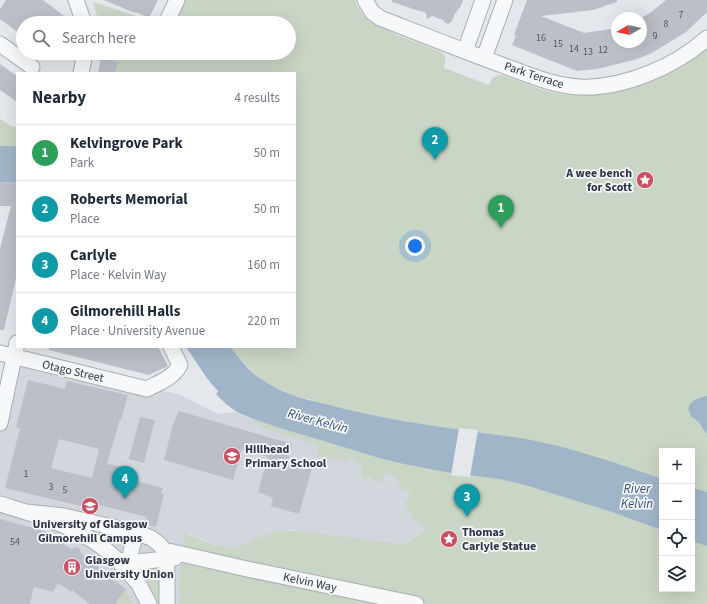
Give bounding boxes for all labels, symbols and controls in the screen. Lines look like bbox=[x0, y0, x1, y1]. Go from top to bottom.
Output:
house number: 7 bbox=[679, 8, 684, 22]
north arrow bbox=[611, 12, 647, 48]
search box bbox=[16, 16, 296, 60]
house number: 8 bbox=[664, 17, 669, 31]
icon: search bbox=[30, 27, 52, 49]
text: Search here bbox=[62, 28, 136, 49]
house number: 9 bbox=[653, 29, 658, 43]
house number: 16 bbox=[536, 31, 546, 45]
house number: 15 bbox=[553, 37, 563, 51]
house number: 14 bbox=[569, 42, 579, 56]
house number: 12 bbox=[598, 43, 608, 57]
house number: 13 bbox=[583, 45, 593, 59]
street label: Park Terrace bbox=[502, 58, 566, 93]
text: Nearby bbox=[32, 86, 86, 110]
text: 4 results bbox=[235, 89, 280, 107]
pin: 2 bbox=[422, 127, 448, 160]
text: Kelvingrove Park bbox=[70, 133, 183, 154]
text: 1 bbox=[42, 144, 48, 162]
text: 50 m bbox=[254, 144, 280, 162]
text: Park bbox=[70, 154, 94, 172]
place label: A wee bench for Scott bbox=[565, 165, 632, 196]
place icon: A wee bench for Scott bbox=[635, 170, 655, 190]
text: Roberts Memorial bbox=[70, 189, 188, 210]
pin: 1 bbox=[488, 195, 514, 228]
text: 2 bbox=[42, 200, 48, 218]
text: 50 m bbox=[254, 200, 280, 218]
text: Place bbox=[70, 210, 99, 228]
your location bbox=[405, 236, 425, 256]
text: Carlyle bbox=[70, 245, 117, 266]
text: 3 bbox=[42, 256, 48, 274]
text: 160 m bbox=[247, 256, 280, 274]
text: Place · Kelvin Way bbox=[70, 266, 167, 284]
text: Gilmorehill Halls bbox=[70, 301, 180, 322]
text: 4 bbox=[42, 312, 48, 330]
text: 220 m bbox=[247, 312, 280, 330]
text: Place · University Avenue bbox=[70, 322, 205, 340]
street label: Otago Street bbox=[40, 356, 105, 387]
water label: River Kelvin bbox=[286, 404, 350, 438]
place label: Hillhead Primary School bbox=[245, 441, 327, 472]
school or university icon: Hillhead Primary School bbox=[222, 446, 242, 466]
map controls bbox=[659, 448, 695, 592]
button: + bbox=[659, 448, 695, 484]
pin: 4 bbox=[112, 466, 138, 499]
house number: 1 bbox=[24, 467, 29, 481]
house number: 3 bbox=[49, 480, 54, 494]
water label: River Kelvin bbox=[621, 480, 653, 513]
house number: 5 bbox=[63, 483, 68, 497]
pin: 3 bbox=[454, 484, 480, 517]
button: − bbox=[659, 484, 695, 520]
school or university icon: University of Glasgow Gilmorehill Campus bbox=[80, 496, 100, 516]
place label: University of Glasgow Gilmorehill Campus bbox=[33, 516, 148, 547]
button: locate bbox=[659, 520, 695, 556]
place label: Thomas Carlyle Statue bbox=[462, 524, 536, 555]
place icon: Thomas Carlyle Statue bbox=[439, 529, 459, 549]
house number: 54 bbox=[10, 535, 20, 549]
place label: Glasgow University Union bbox=[85, 552, 174, 583]
button: layers bbox=[659, 556, 695, 592]
building icon: Glasgow University Union bbox=[62, 557, 82, 577]
street label: Kelvin Way bbox=[282, 569, 339, 597]

